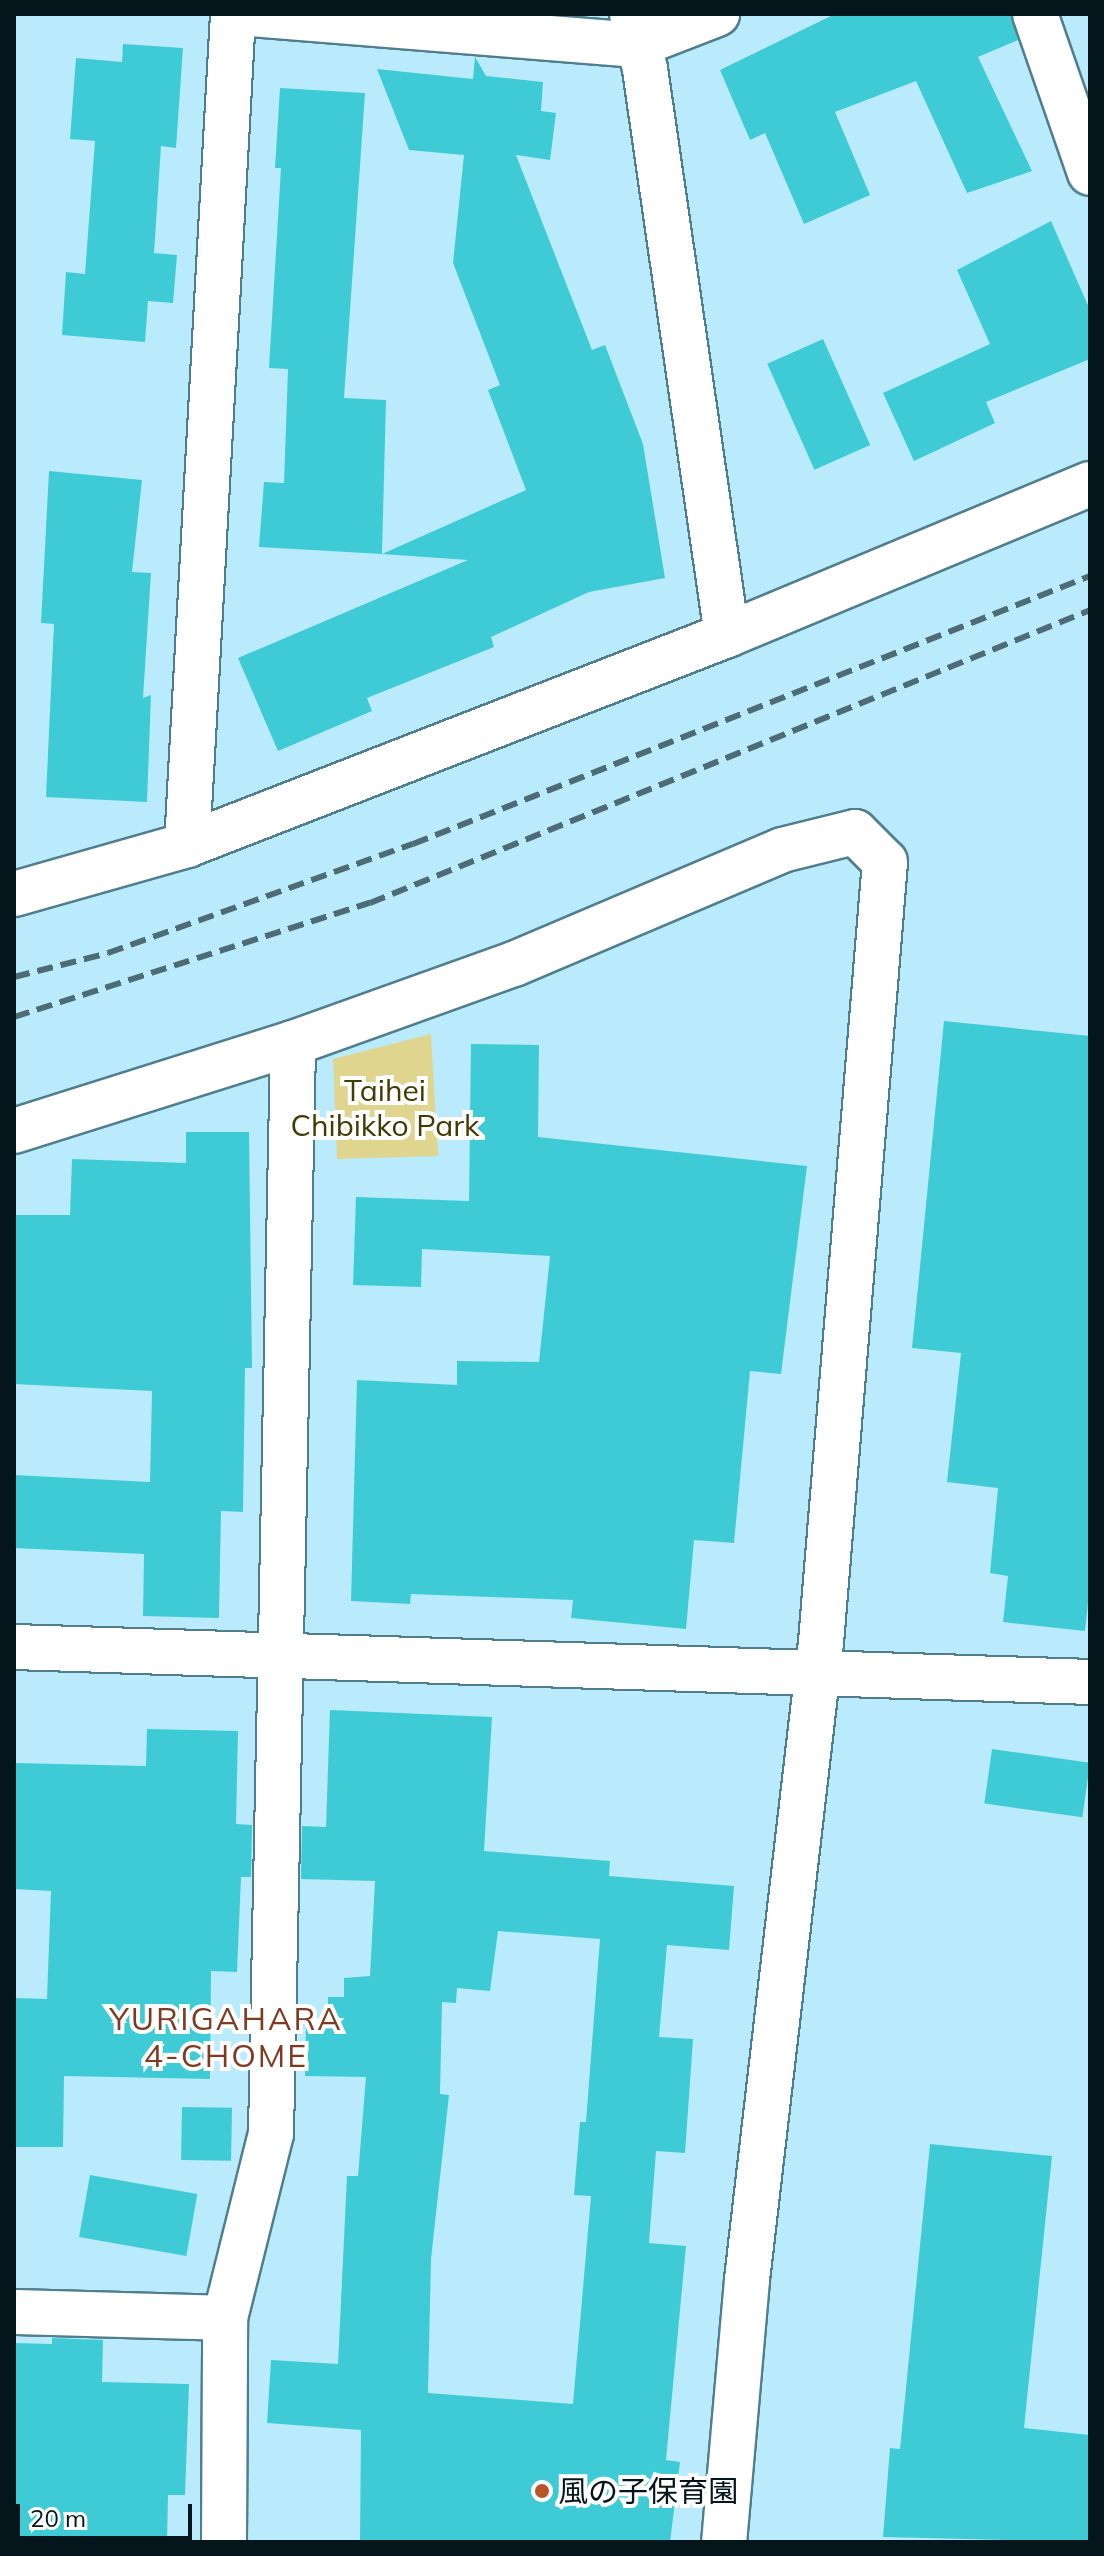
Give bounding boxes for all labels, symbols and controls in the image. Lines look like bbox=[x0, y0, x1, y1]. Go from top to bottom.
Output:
park label: Taihei Chibikko Park bbox=[290, 1072, 480, 1142]
district label: YURIGAHARA 4-CHOME bbox=[109, 2000, 343, 2075]
place label: 風の子保育園 bbox=[558, 2473, 738, 2509]
marker: 風の子保育園 bbox=[533, 2482, 551, 2500]
scale bar bbox=[20, 2488, 196, 2538]
text: 20 m bbox=[30, 2503, 86, 2533]

